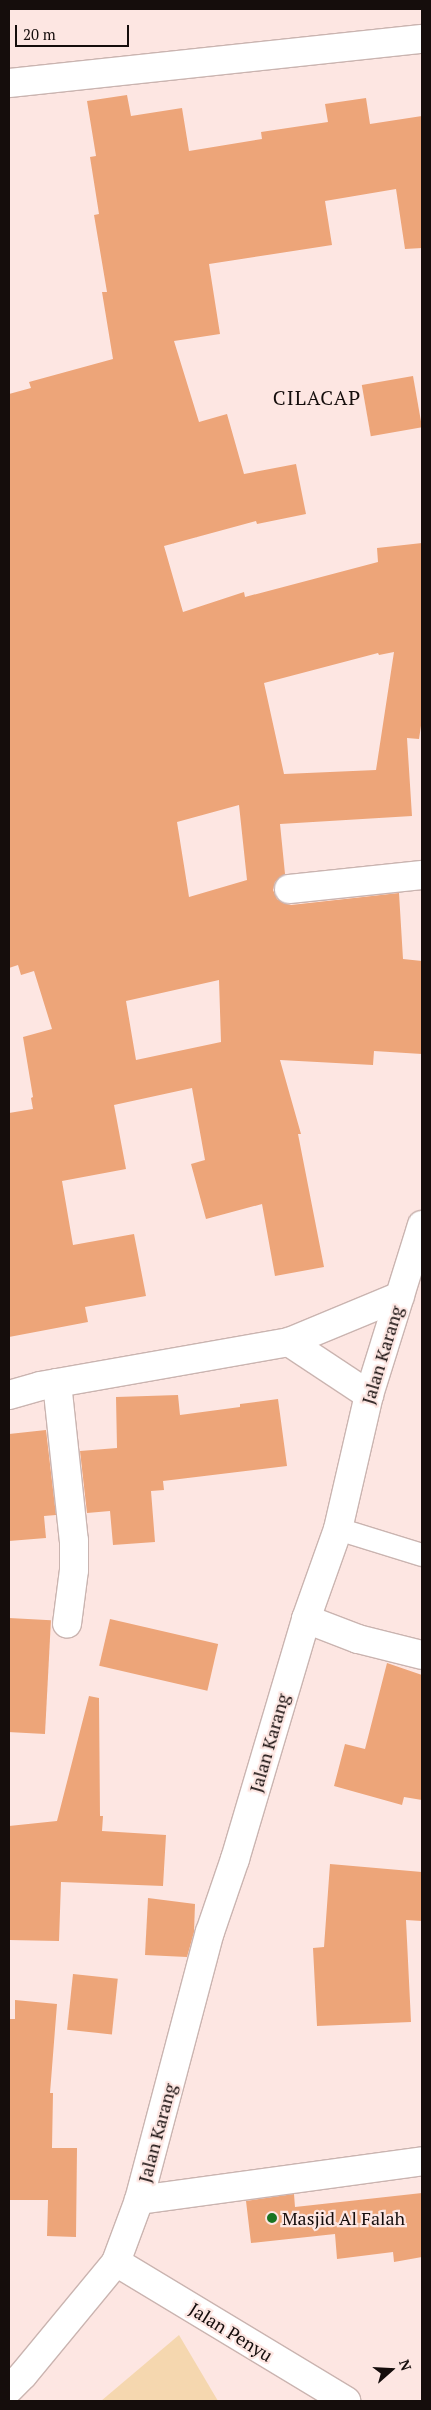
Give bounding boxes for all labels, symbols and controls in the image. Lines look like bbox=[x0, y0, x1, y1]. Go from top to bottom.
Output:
scale bar bbox=[18, 15, 131, 47]
text: 20 m bbox=[23, 24, 56, 44]
district label: CILACAP bbox=[272, 385, 362, 409]
street label: Jalan Karang bbox=[357, 1303, 407, 1407]
street label: Jalan Karang bbox=[245, 1691, 293, 1795]
street label: Jalan Karang bbox=[133, 2081, 181, 2185]
place label: Masjid Al Falah bbox=[282, 2207, 405, 2229]
marker: Masjid Al Falah bbox=[266, 2212, 278, 2224]
street label: Jalan Penyu bbox=[185, 2298, 277, 2366]
north arrow bbox=[366, 2345, 416, 2395]
text: N bbox=[395, 2357, 416, 2373]

